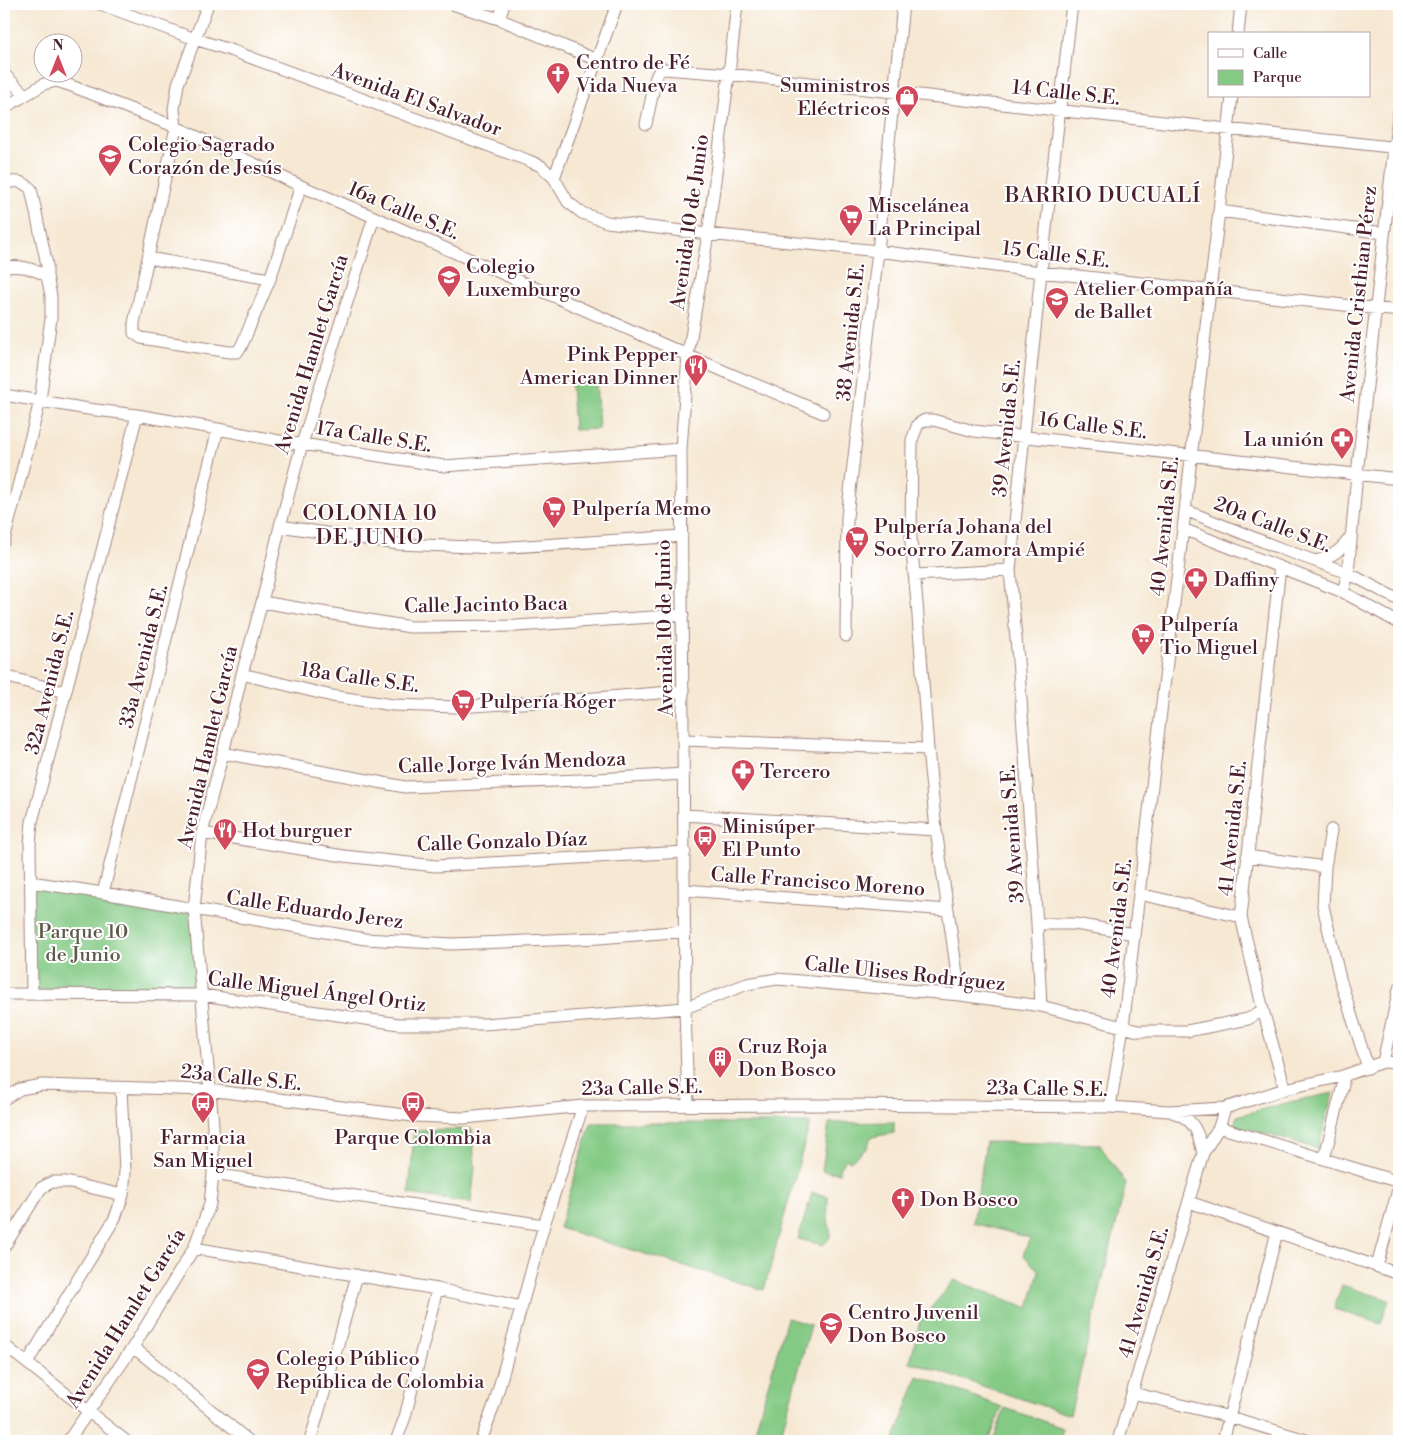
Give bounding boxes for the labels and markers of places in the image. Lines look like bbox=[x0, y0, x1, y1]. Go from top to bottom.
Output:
place label: Centro de Fé Vida Nueva bbox=[575, 51, 690, 99]
church icon: Centro de Fé Vida Nueva bbox=[545, 61, 571, 95]
place label: Suministros Eléctricos bbox=[780, 74, 890, 122]
shop icon: Suministros Eléctricos bbox=[894, 84, 920, 118]
place label: Colegio Sagrado Corazón de Jesús bbox=[128, 133, 282, 181]
school or university icon: Colegio Sagrado Corazón de Jesús bbox=[97, 143, 123, 177]
place label: Miscelánea La Principal bbox=[868, 194, 981, 242]
supermarket icon: Miscelánea La Principal bbox=[838, 203, 864, 237]
place label: Colegio Luxemburgo bbox=[466, 255, 581, 303]
school or university icon: Colegio Luxemburgo bbox=[436, 264, 462, 298]
place label: Atelier Compañía de Ballet bbox=[1073, 277, 1234, 325]
school or university icon: Atelier Compañía de Ballet bbox=[1044, 286, 1070, 320]
place label: Pink Pepper American Dinner bbox=[519, 343, 678, 391]
restaurant icon: Pink Pepper American Dinner bbox=[683, 353, 709, 387]
pharmacy icon: La unión bbox=[1329, 426, 1355, 460]
place label: La unión bbox=[1243, 428, 1324, 453]
supermarket icon: Pulpería Memo bbox=[541, 495, 567, 529]
place label: Pulpería Memo bbox=[572, 497, 711, 522]
place label: Pulpería Johana del Socorro Zamora Ampié bbox=[874, 515, 1085, 563]
supermarket icon: Pulpería Johana del Socorro Zamora Ampié bbox=[844, 525, 870, 559]
pharmacy icon: Daffiny bbox=[1183, 566, 1209, 600]
place label: Daffiny bbox=[1214, 568, 1279, 593]
place label: Pulpería Tio Miguel bbox=[1160, 613, 1258, 661]
supermarket icon: Pulpería Tio Miguel bbox=[1130, 622, 1156, 656]
supermarket icon: Pulpería Róger bbox=[450, 688, 476, 722]
place label: Pulpería Róger bbox=[480, 690, 617, 715]
pharmacy icon: Tercero bbox=[730, 758, 756, 792]
place label: Tercero bbox=[760, 760, 831, 785]
place label: Minisúper El Punto bbox=[722, 815, 816, 863]
restaurant icon: Hot burguer bbox=[212, 817, 238, 851]
place label: Hot burguer bbox=[242, 819, 352, 844]
bus stop icon: Minisúper El Punto bbox=[692, 824, 718, 858]
place label: Cruz Roja Don Bosco bbox=[738, 1035, 836, 1083]
building icon: Cruz Roja Don Bosco bbox=[707, 1045, 733, 1079]
bus stop icon: Farmacia San Miguel bbox=[190, 1090, 216, 1124]
bus stop icon: Parque Colombia bbox=[400, 1090, 426, 1124]
place label: Farmacia San Miguel bbox=[153, 1126, 253, 1174]
place label: Parque Colombia bbox=[335, 1126, 492, 1151]
church icon: Don Bosco bbox=[890, 1186, 916, 1220]
place label: Don Bosco bbox=[920, 1188, 1018, 1213]
place label: Centro Juvenil Don Bosco bbox=[848, 1301, 979, 1349]
school or university icon: Centro Juvenil Don Bosco bbox=[818, 1311, 844, 1345]
place label: Colegio Público República de Colombia bbox=[276, 1347, 485, 1395]
school or university icon: Colegio Público República de Colombia bbox=[245, 1357, 271, 1391]

